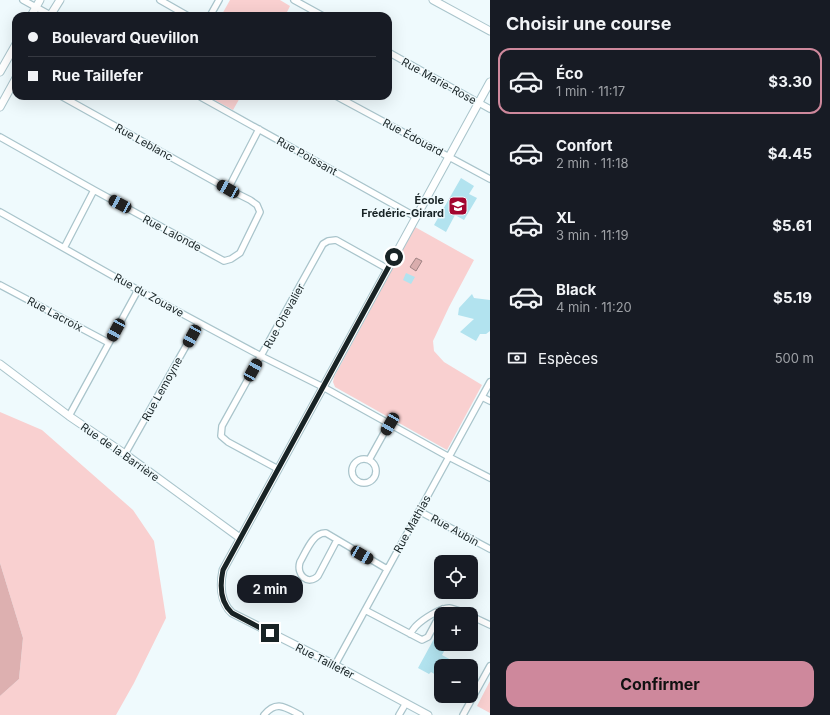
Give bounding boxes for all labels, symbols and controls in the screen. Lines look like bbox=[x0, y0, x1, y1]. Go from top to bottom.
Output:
text: Choisir une course bbox=[506, 13, 671, 34]
text: Boulevard Quevillon bbox=[52, 28, 199, 47]
street label: Rue Marie-Rose bbox=[399, 55, 479, 107]
icon: car bbox=[508, 63, 544, 99]
text: Éco bbox=[556, 64, 583, 83]
text: Rue Taillefer bbox=[52, 66, 143, 85]
text: $3.30 bbox=[768, 72, 812, 91]
text: 1 min · 11:17 bbox=[556, 83, 625, 99]
street label: Rue Édouard bbox=[380, 115, 446, 159]
street label: Rue Leblanc bbox=[113, 120, 175, 164]
street label: Rue Poissant bbox=[274, 134, 340, 179]
icon: car bbox=[508, 135, 544, 171]
text: Confort bbox=[556, 136, 612, 155]
text: $4.45 bbox=[768, 144, 812, 163]
text: 2 min · 11:18 bbox=[556, 155, 629, 171]
car bbox=[215, 178, 241, 200]
car bbox=[107, 193, 133, 215]
place label: École Frédéric-Girard bbox=[361, 193, 444, 220]
school or university icon: École Frédéric-Girard bbox=[447, 195, 469, 217]
icon: car bbox=[508, 207, 544, 243]
text: XL bbox=[556, 208, 576, 227]
street label: Rue Lalonde bbox=[140, 212, 204, 254]
text: $5.61 bbox=[772, 216, 812, 235]
text: 3 min · 11:19 bbox=[556, 227, 629, 243]
route start bbox=[385, 248, 403, 266]
street label: Rue du Zouave bbox=[112, 270, 186, 320]
icon: car bbox=[508, 279, 544, 315]
text: Black bbox=[556, 280, 596, 299]
street label: Rue Chevalier bbox=[260, 281, 308, 351]
text: $5.19 bbox=[773, 288, 812, 307]
street label: Rue Lacroix bbox=[25, 294, 85, 334]
text: 4 min · 11:20 bbox=[556, 299, 632, 315]
car bbox=[105, 317, 127, 343]
car bbox=[181, 323, 203, 349]
icon: cash bbox=[506, 347, 528, 369]
text: Espèces bbox=[538, 349, 598, 368]
text: 500 m bbox=[775, 350, 814, 366]
street label: Rue Lemoyne bbox=[139, 355, 185, 423]
car bbox=[242, 357, 264, 383]
car bbox=[379, 411, 401, 437]
street label: Rue de la Barrière bbox=[78, 420, 162, 484]
street label: Rue Mathias bbox=[390, 492, 434, 555]
street label: Rue Aubin bbox=[428, 511, 482, 549]
car bbox=[349, 544, 375, 566]
map controls bbox=[434, 555, 478, 703]
button: locate bbox=[434, 555, 478, 599]
callout: 2 min bbox=[237, 575, 303, 603]
text: 2 min bbox=[253, 581, 287, 597]
button: + bbox=[434, 607, 478, 651]
route end bbox=[261, 624, 279, 642]
street label: Rue Taillefer bbox=[293, 640, 357, 682]
button: − bbox=[434, 659, 478, 703]
button: Confirmer bbox=[506, 661, 814, 707]

